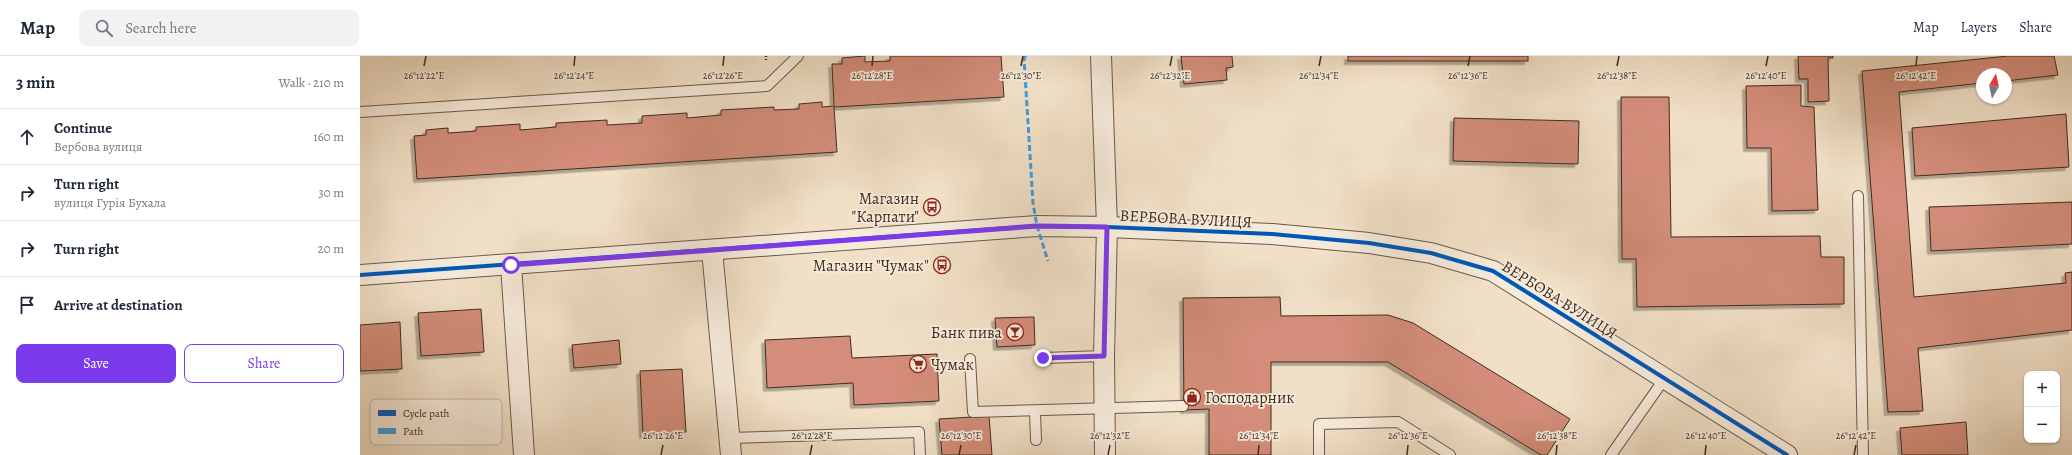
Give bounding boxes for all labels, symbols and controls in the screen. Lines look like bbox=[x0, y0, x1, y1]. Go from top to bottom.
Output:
search box bbox=[79, 10, 359, 46]
text: Map bbox=[20, 15, 55, 41]
icon: search bbox=[93, 17, 115, 39]
text: Search here bbox=[125, 18, 197, 38]
text: Map bbox=[1913, 18, 1939, 37]
text: Layers bbox=[1961, 18, 1997, 37]
text: Share bbox=[2019, 18, 2052, 37]
north arrow bbox=[1976, 68, 2012, 104]
text: 26°12'22"E bbox=[404, 69, 444, 82]
text: 26°12'24"E bbox=[554, 69, 594, 82]
text: 26°12'26"E bbox=[703, 69, 743, 82]
text: 26°12'28"E bbox=[852, 69, 892, 82]
text: 26°12'30"E bbox=[1001, 69, 1041, 82]
text: 26°12'32"E bbox=[1150, 69, 1190, 82]
text: 26°12'34"E bbox=[1299, 69, 1339, 82]
text: 26°12'36"E bbox=[1448, 69, 1488, 82]
text: 26°12'38"E bbox=[1597, 69, 1637, 82]
text: 26°12'40"E bbox=[1745, 69, 1787, 82]
text: 26°12'42"E bbox=[1896, 69, 1936, 82]
text: 3 min bbox=[16, 71, 55, 94]
text: Walk · 210 m bbox=[279, 74, 344, 91]
text: Continue bbox=[54, 118, 112, 138]
icon: ahead bbox=[16, 126, 38, 148]
text: 160 m bbox=[313, 128, 344, 145]
text: Вербова вулиця bbox=[54, 138, 142, 155]
text: Turn right bbox=[54, 174, 119, 194]
icon: right bbox=[16, 182, 38, 204]
text: 30 m bbox=[318, 184, 344, 201]
place label: Магазин "Карпати" bbox=[851, 188, 919, 228]
text: вулиця Гурія Бухала bbox=[54, 194, 166, 211]
bus stop icon: Магазин "Карпати" bbox=[922, 197, 942, 217]
street label: ВЕРБОВА ВУЛИЦЯ bbox=[1119, 205, 1253, 233]
icon: right bbox=[16, 238, 38, 260]
text: Turn right bbox=[54, 239, 119, 259]
text: 20 m bbox=[318, 240, 344, 257]
place label: Магазин "Чумак" bbox=[813, 255, 929, 277]
bus stop icon: Магазин "Чумак" bbox=[932, 255, 952, 275]
street label: ВЕРБОВА ВУЛИЦЯ bbox=[1498, 255, 1622, 344]
route start bbox=[502, 256, 520, 274]
icon: arrive bbox=[16, 294, 38, 316]
text: Arrive at destination bbox=[54, 295, 183, 315]
place label: Банк пива bbox=[931, 322, 1003, 344]
bar icon: Банк пива bbox=[1005, 322, 1025, 342]
button: Save bbox=[16, 344, 176, 383]
button: Share bbox=[184, 344, 344, 383]
route end bbox=[1034, 349, 1052, 367]
supermarket icon: Чумак bbox=[908, 354, 928, 374]
place label: Чумак bbox=[931, 354, 974, 376]
map controls bbox=[2024, 371, 2060, 443]
button: + bbox=[2024, 371, 2060, 407]
shop icon: Господарник bbox=[1182, 387, 1202, 407]
place label: Господарник bbox=[1205, 387, 1295, 409]
legend bbox=[370, 399, 502, 445]
text: Cycle path bbox=[403, 406, 450, 421]
button: − bbox=[2024, 407, 2060, 443]
text: Path bbox=[403, 424, 424, 439]
text: 26°12'26"E bbox=[643, 429, 683, 442]
text: 26°12'28"E bbox=[792, 429, 832, 442]
text: 26°12'30"E bbox=[941, 429, 981, 442]
text: 26°12'32"E bbox=[1090, 429, 1130, 442]
text: 26°12'34"E bbox=[1239, 429, 1279, 442]
text: 26°12'36"E bbox=[1388, 429, 1428, 442]
text: 26°12'38"E bbox=[1537, 429, 1577, 442]
text: 26°12'40"E bbox=[1685, 429, 1727, 442]
text: 26°12'42"E bbox=[1836, 429, 1876, 442]

